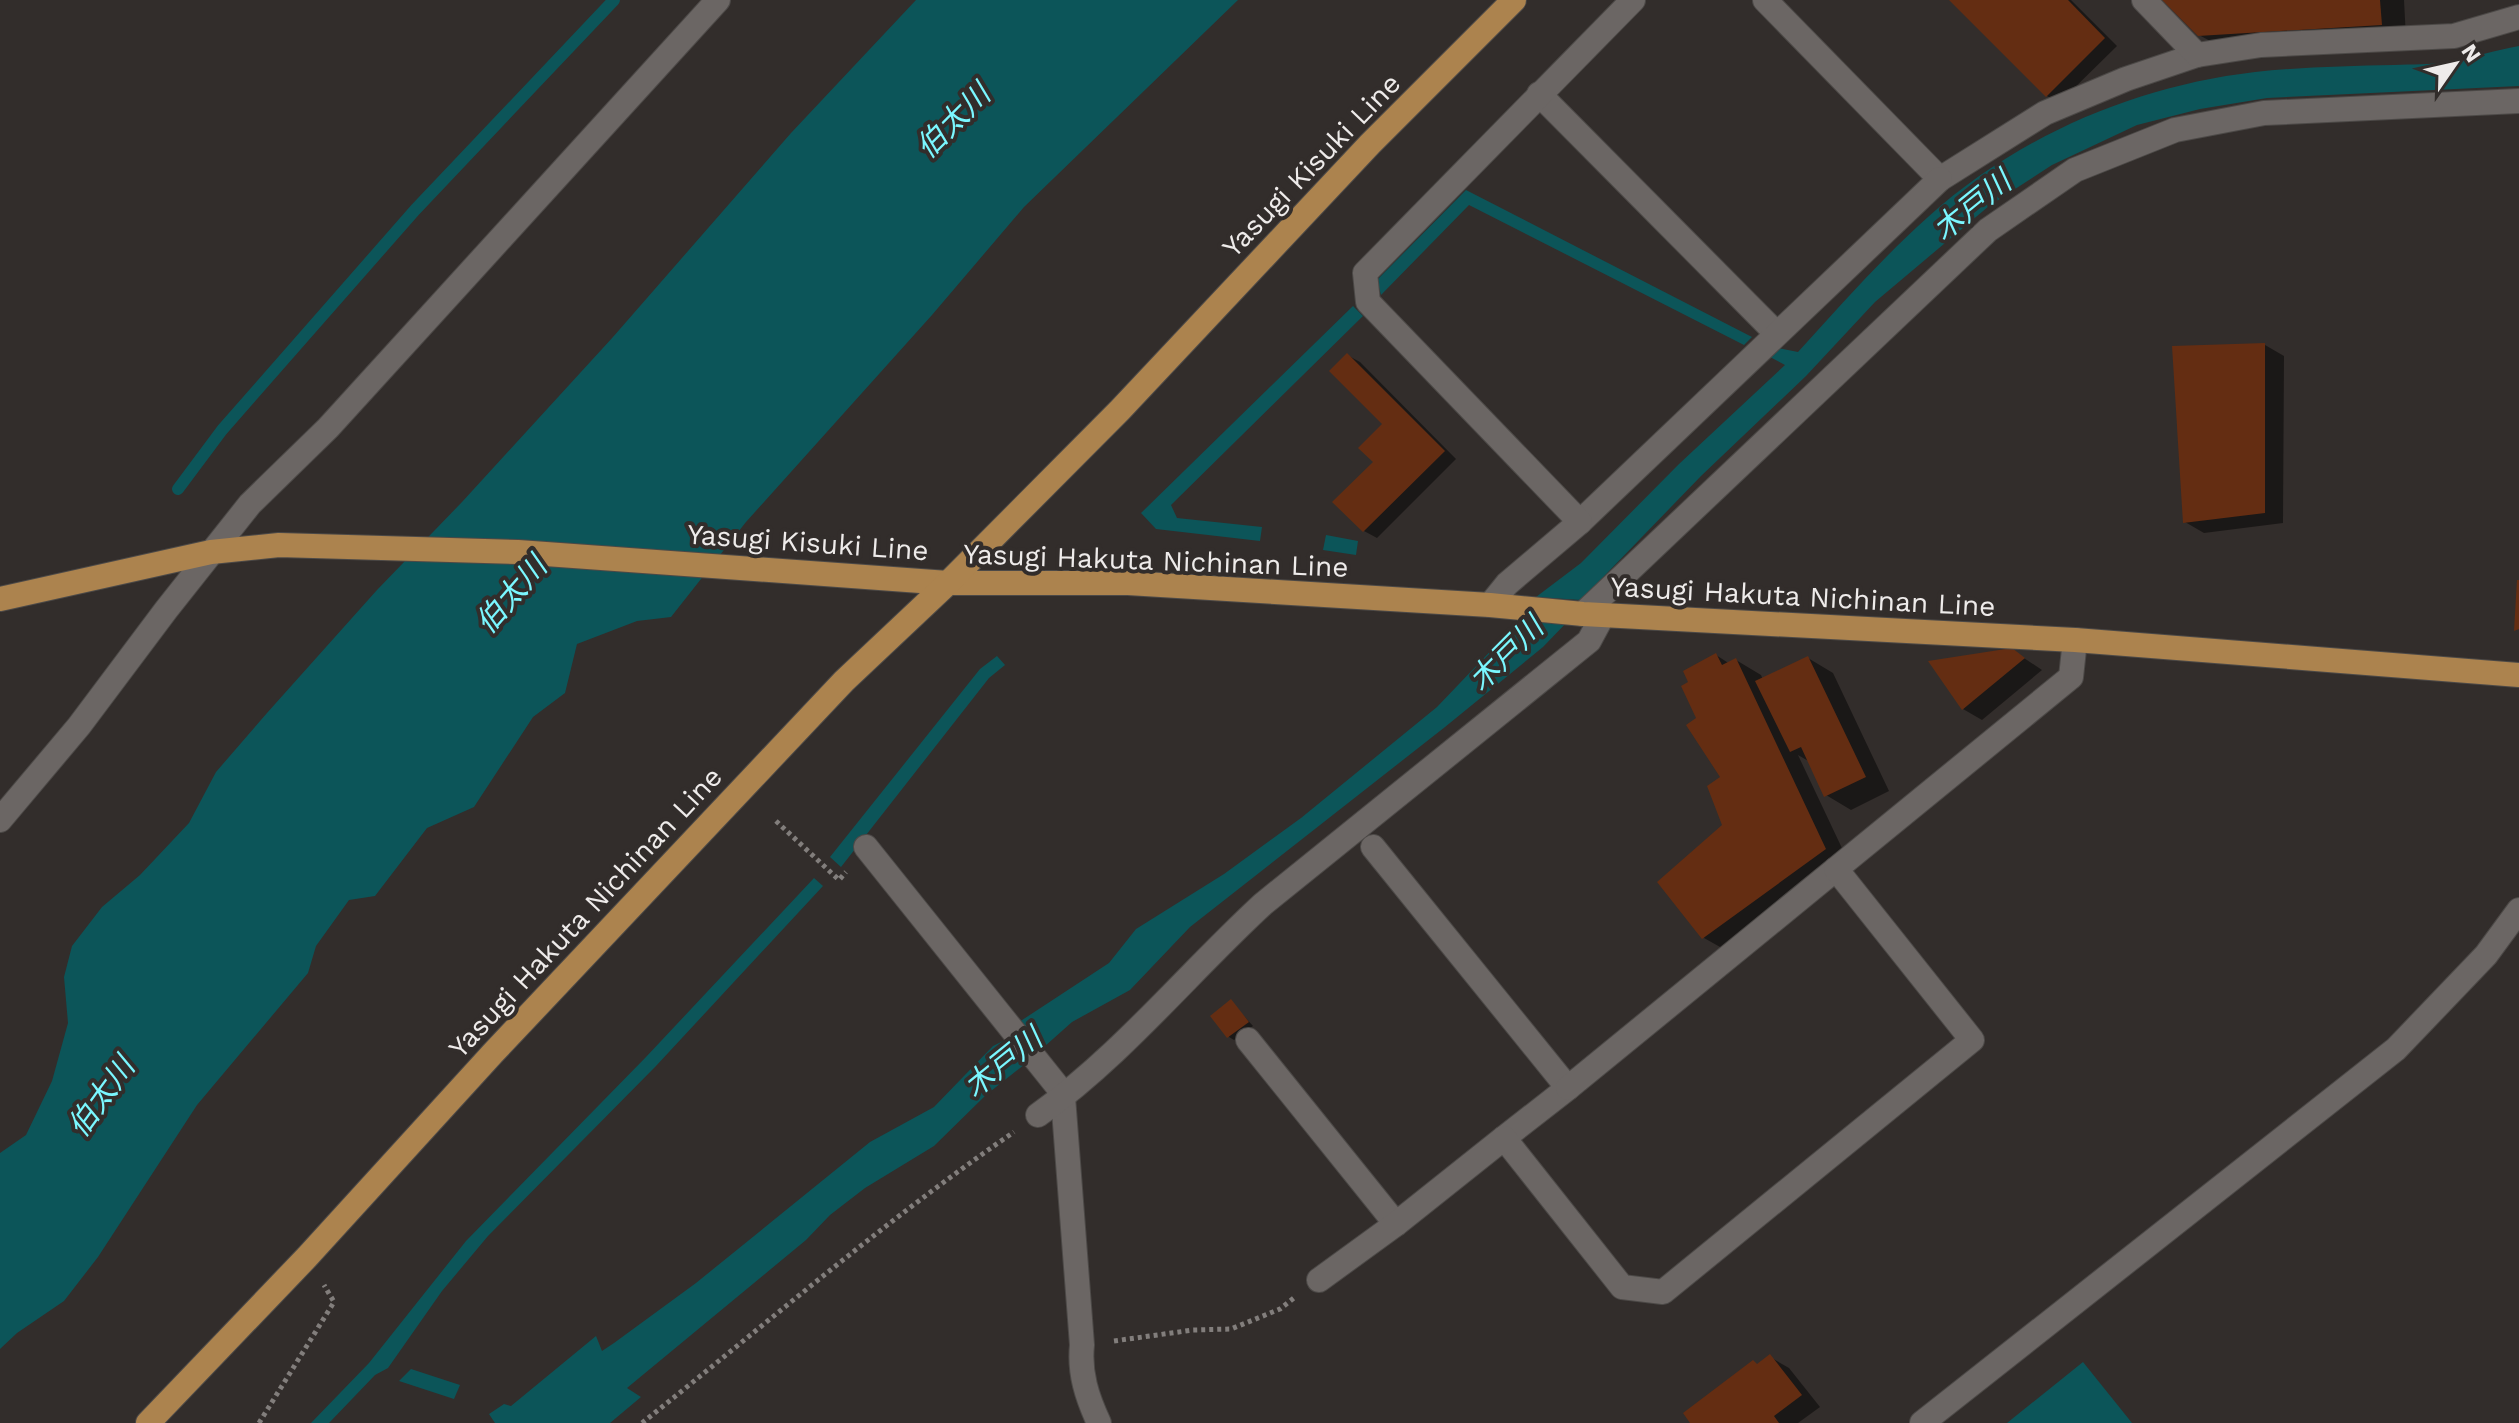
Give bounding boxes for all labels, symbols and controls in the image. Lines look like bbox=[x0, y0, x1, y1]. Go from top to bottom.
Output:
north arrow bbox=[2415, 24, 2495, 104]
text: N bbox=[2456, 39, 2486, 67]
street label: Yasugi Kisuki Line bbox=[1216, 67, 1407, 264]
water label: 伯太川 bbox=[908, 74, 999, 165]
water label: 木戸川 bbox=[1926, 162, 2020, 248]
street label: Yasugi Kisuki Line bbox=[686, 518, 930, 567]
street label: Yasugi Hakuta Nichinan Line bbox=[963, 537, 1349, 584]
water label: 伯太川 bbox=[468, 547, 555, 640]
street label: Yasugi Hakuta Nichinan Line bbox=[1610, 570, 1996, 623]
water label: 木戸川 bbox=[1461, 607, 1552, 698]
street label: Yasugi Hakuta Nichinan Line bbox=[442, 760, 729, 1065]
water label: 木戸川 bbox=[957, 1019, 1051, 1105]
water label: 伯太川 bbox=[60, 1048, 143, 1143]

